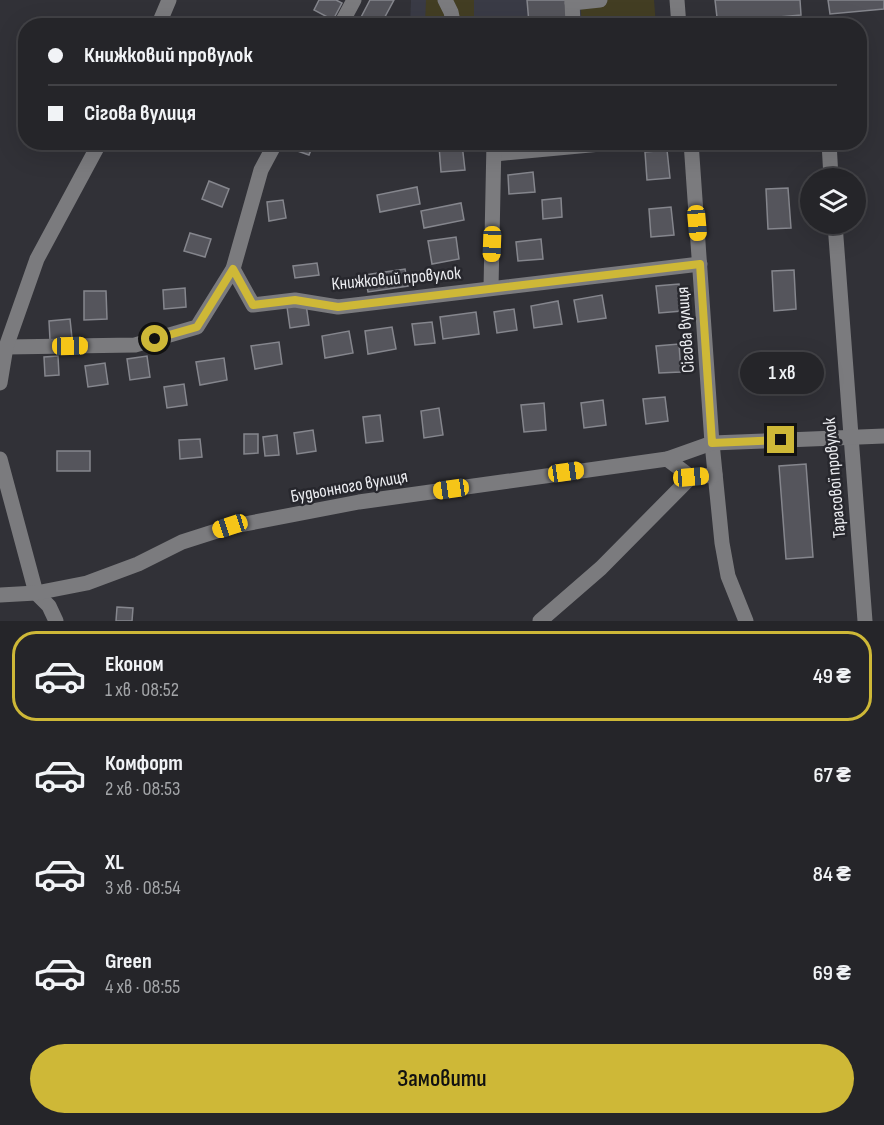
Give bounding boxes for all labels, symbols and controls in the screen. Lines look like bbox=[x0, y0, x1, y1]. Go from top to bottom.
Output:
text: Книжковий провулок bbox=[84, 42, 253, 69]
text: Сігова вулиця bbox=[84, 100, 196, 127]
map controls bbox=[800, 168, 866, 234]
button: layers bbox=[800, 168, 866, 234]
car bbox=[686, 204, 708, 242]
car bbox=[482, 226, 502, 262]
street label: Книжковий провулок bbox=[330, 262, 462, 295]
street label: Сігова вулиця bbox=[672, 286, 699, 374]
route start bbox=[141, 325, 168, 352]
car bbox=[52, 337, 88, 355]
callout: 1 хв bbox=[739, 353, 823, 395]
text: 1 хв bbox=[768, 361, 796, 385]
street label: Тарасової провулок bbox=[819, 417, 850, 539]
route end bbox=[767, 426, 794, 453]
car bbox=[547, 461, 585, 483]
street label: Будьонного вулиця bbox=[289, 466, 409, 507]
car bbox=[672, 466, 710, 488]
car bbox=[432, 478, 470, 500]
car bbox=[210, 512, 250, 540]
icon: car bbox=[33, 649, 87, 703]
text: Економ bbox=[105, 651, 164, 678]
text: 49 ₴ bbox=[813, 663, 851, 690]
text: 1 хв · 08:52 bbox=[105, 678, 179, 702]
icon: car bbox=[33, 748, 87, 802]
text: Комфорт bbox=[105, 750, 183, 777]
text: 67 ₴ bbox=[814, 762, 851, 789]
text: 2 хв · 08:53 bbox=[105, 777, 180, 801]
icon: car bbox=[33, 847, 87, 901]
text: XL bbox=[105, 849, 124, 876]
text: 84 ₴ bbox=[813, 861, 851, 888]
text: 3 хв · 08:54 bbox=[105, 876, 181, 900]
icon: car bbox=[33, 946, 87, 1000]
text: Green bbox=[105, 948, 152, 975]
text: 69 ₴ bbox=[813, 960, 851, 987]
text: 4 хв · 08:55 bbox=[105, 975, 180, 999]
button: Замовити bbox=[30, 1044, 854, 1113]

